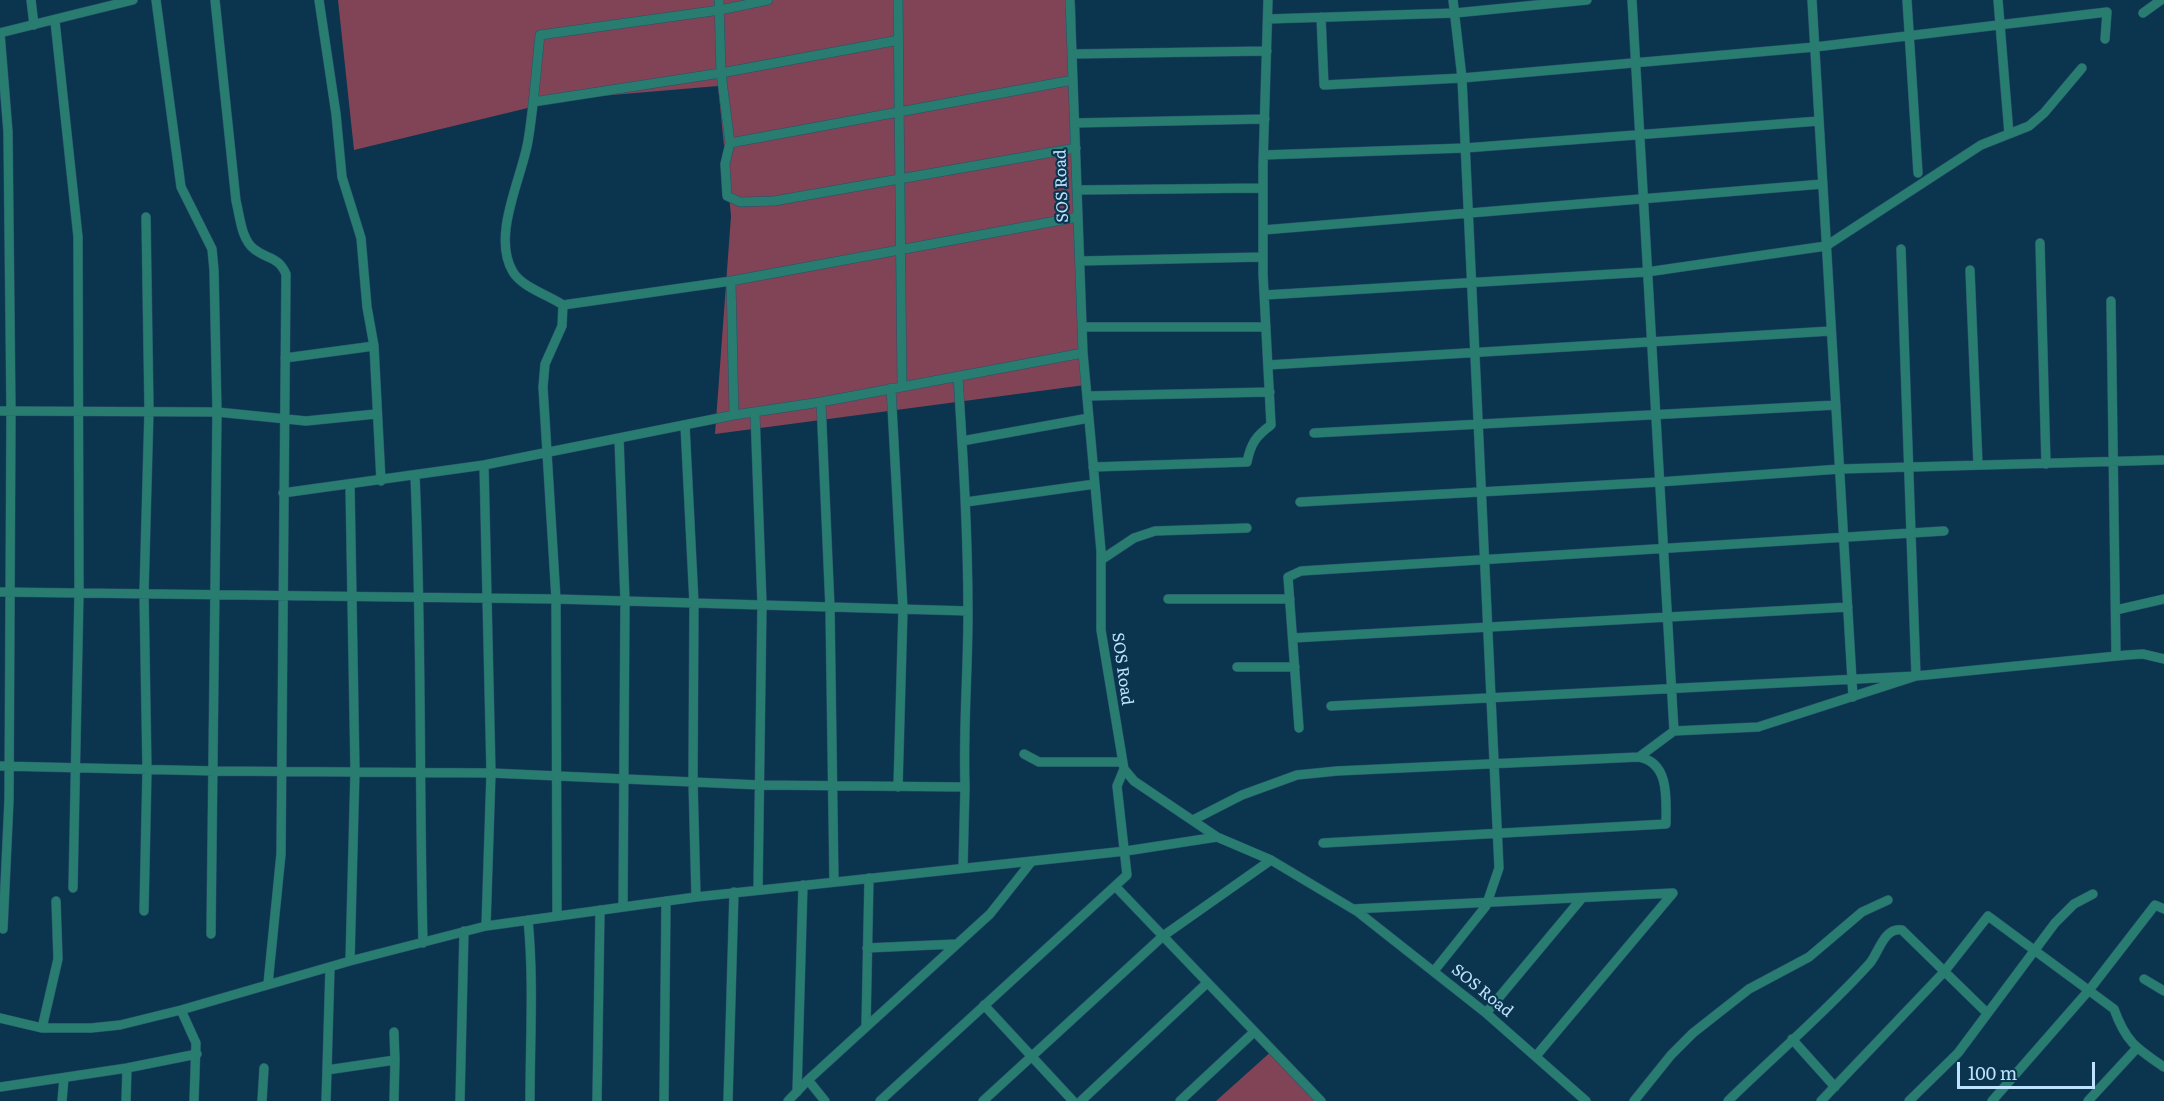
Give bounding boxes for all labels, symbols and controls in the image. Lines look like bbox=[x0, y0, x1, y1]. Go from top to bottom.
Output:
street label: SOS Road bbox=[1051, 149, 1073, 223]
street label: SOS Road bbox=[1107, 631, 1137, 707]
street label: SOS Road bbox=[1447, 960, 1517, 1022]
scale bar bbox=[1960, 1050, 2098, 1088]
text: 100 m bbox=[1968, 1059, 2017, 1086]

